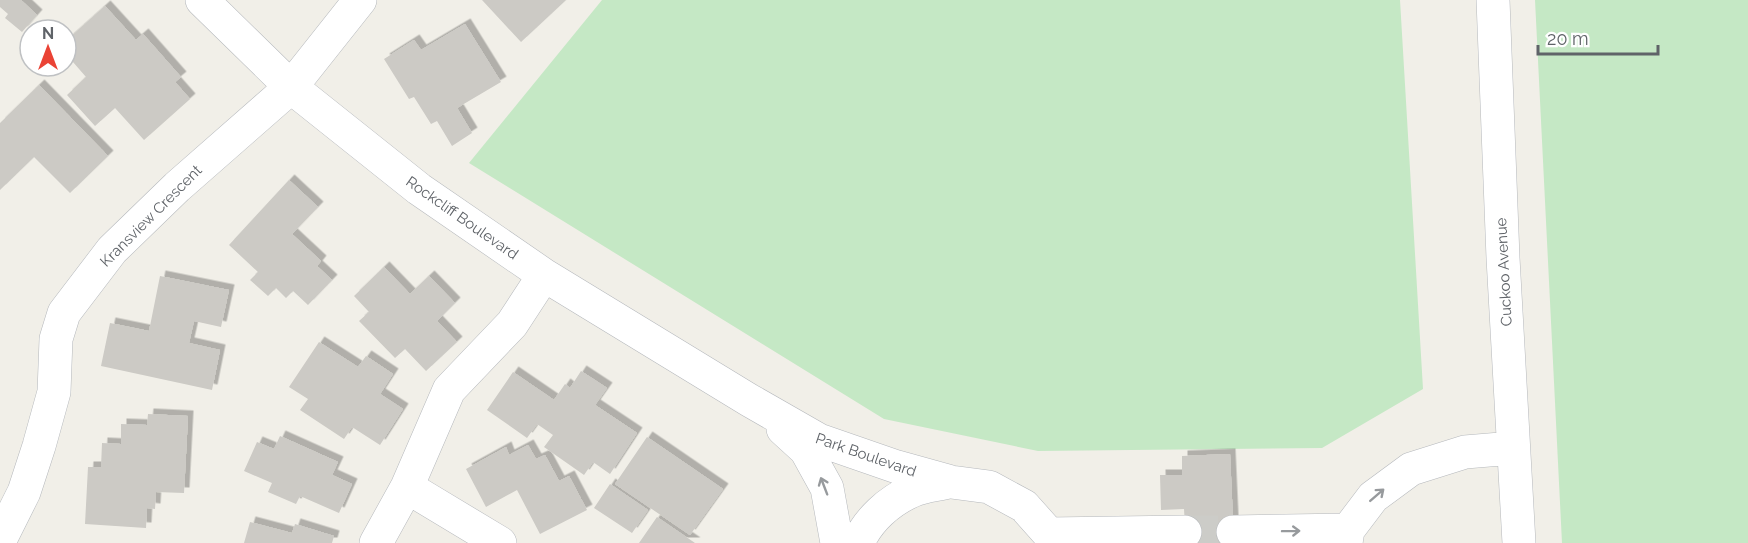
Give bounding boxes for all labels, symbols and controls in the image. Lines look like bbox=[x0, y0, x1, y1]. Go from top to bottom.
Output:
north arrow bbox=[18, 18, 78, 78]
scale bar bbox=[1538, 18, 1658, 56]
text: N bbox=[42, 24, 54, 43]
text: 20 m bbox=[1547, 28, 1589, 49]
street label: Kransview Crescent bbox=[96, 161, 206, 271]
street label: Rockcliff Boulevard bbox=[402, 173, 522, 263]
street label: Cuckoo Avenue bbox=[1492, 217, 1516, 327]
street label: Park Boulevard bbox=[813, 429, 919, 481]
one-way arrow bbox=[818, 478, 829, 496]
one-way arrow bbox=[1369, 488, 1384, 502]
one-way arrow bbox=[1280, 525, 1300, 536]

